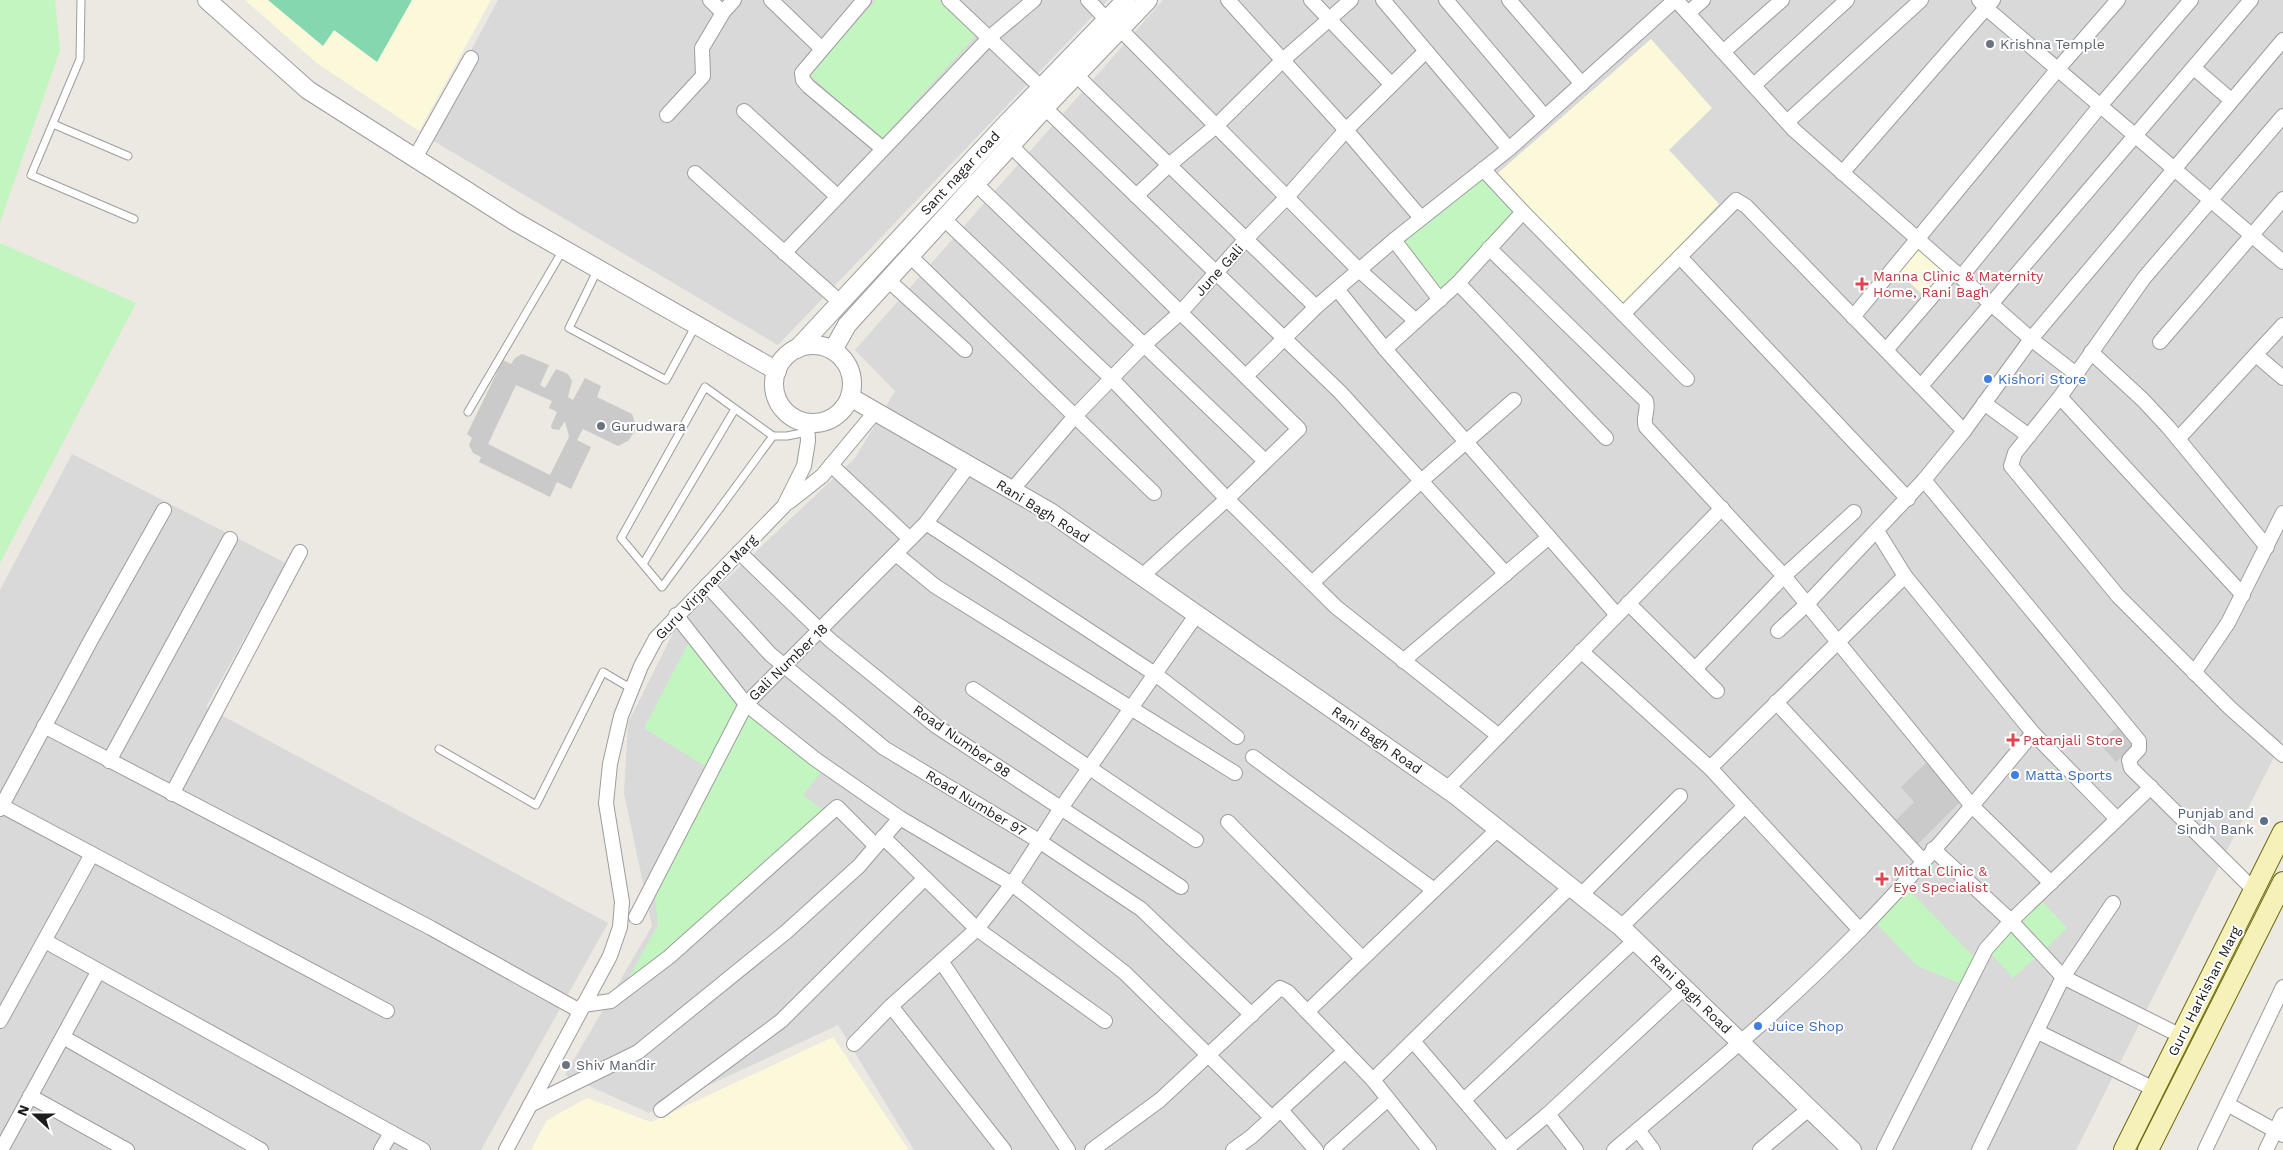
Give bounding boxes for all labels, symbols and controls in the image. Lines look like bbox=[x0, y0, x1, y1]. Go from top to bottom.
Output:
place label: Krishna Temple bbox=[2000, 36, 2105, 52]
marker: Krishna Temple bbox=[1984, 38, 1996, 50]
street label: Sant nagar road bbox=[917, 128, 1003, 218]
street label: June Gali bbox=[1192, 241, 1246, 299]
place label: Manna Clinic & Maternity Home, Rani Bagh bbox=[1873, 268, 2044, 300]
marker: Manna Clinic & Maternity Home, Rani Bagh bbox=[1855, 277, 1869, 291]
place label: Kishori Store bbox=[1998, 371, 2086, 387]
marker: Kishori Store bbox=[1982, 373, 1994, 385]
place label: Gurudwara bbox=[611, 418, 686, 434]
marker: Gurudwara bbox=[595, 420, 607, 432]
street label: Rani Bagh Road bbox=[994, 476, 1092, 546]
street label: Guru Virjanand Marg bbox=[652, 531, 760, 643]
street label: Gali Number 18 bbox=[745, 620, 831, 704]
street label: Road Number 98 bbox=[910, 701, 1014, 781]
street label: Rani Bagh Road bbox=[1329, 703, 1425, 777]
place label: Patanjali Store bbox=[2023, 732, 2123, 748]
marker: Patanjali Store bbox=[2007, 734, 2019, 746]
street label: Road Number 97 bbox=[923, 767, 1029, 839]
place label: Matta Sports bbox=[2025, 767, 2112, 783]
marker: Matta Sports bbox=[2009, 769, 2021, 781]
place label: Punjab and Sindh Bank bbox=[2177, 805, 2254, 837]
marker: Punjab and Sindh Bank bbox=[2258, 815, 2270, 827]
place label: Mittal Clinic & Eye Specialist bbox=[1893, 863, 1988, 895]
marker: Mittal Clinic & Eye Specialist bbox=[1875, 872, 1889, 886]
street label: Guru Harkishan Marg bbox=[2164, 923, 2244, 1059]
street label: Rani Bagh Road bbox=[1647, 951, 1735, 1037]
place label: Juice Shop bbox=[1768, 1018, 1844, 1034]
marker: Juice Shop bbox=[1752, 1020, 1764, 1032]
place label: Shiv Mandir bbox=[576, 1057, 656, 1073]
marker: Shiv Mandir bbox=[560, 1059, 572, 1071]
north arrow bbox=[10, 1090, 60, 1140]
text: N bbox=[14, 1103, 32, 1118]

